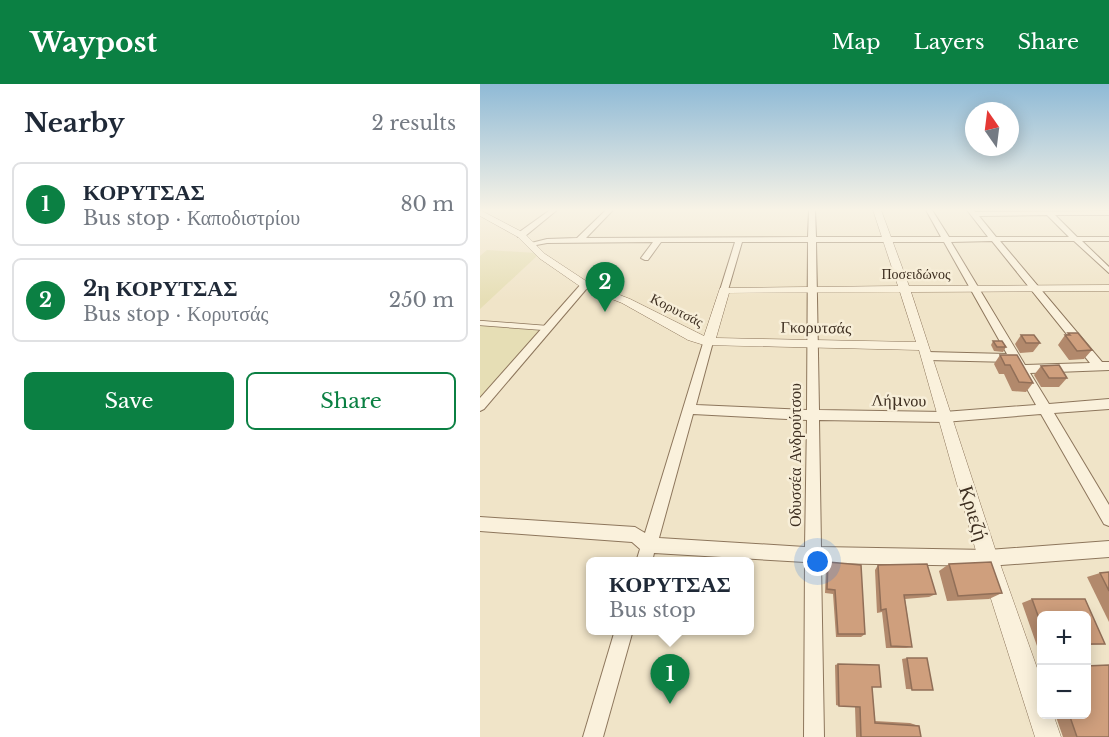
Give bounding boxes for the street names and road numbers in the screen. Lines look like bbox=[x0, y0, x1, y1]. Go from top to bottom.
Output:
street label: Ποσειδώνος bbox=[882, 265, 951, 283]
street label: Κορυτσάς bbox=[647, 289, 707, 331]
street label: Γκορυτσάς bbox=[781, 316, 852, 338]
street label: Οδυσσέα Ανδρούτσου bbox=[785, 383, 805, 527]
street label: Λήμνου bbox=[871, 390, 927, 410]
street label: Κριεζή bbox=[954, 483, 994, 543]

